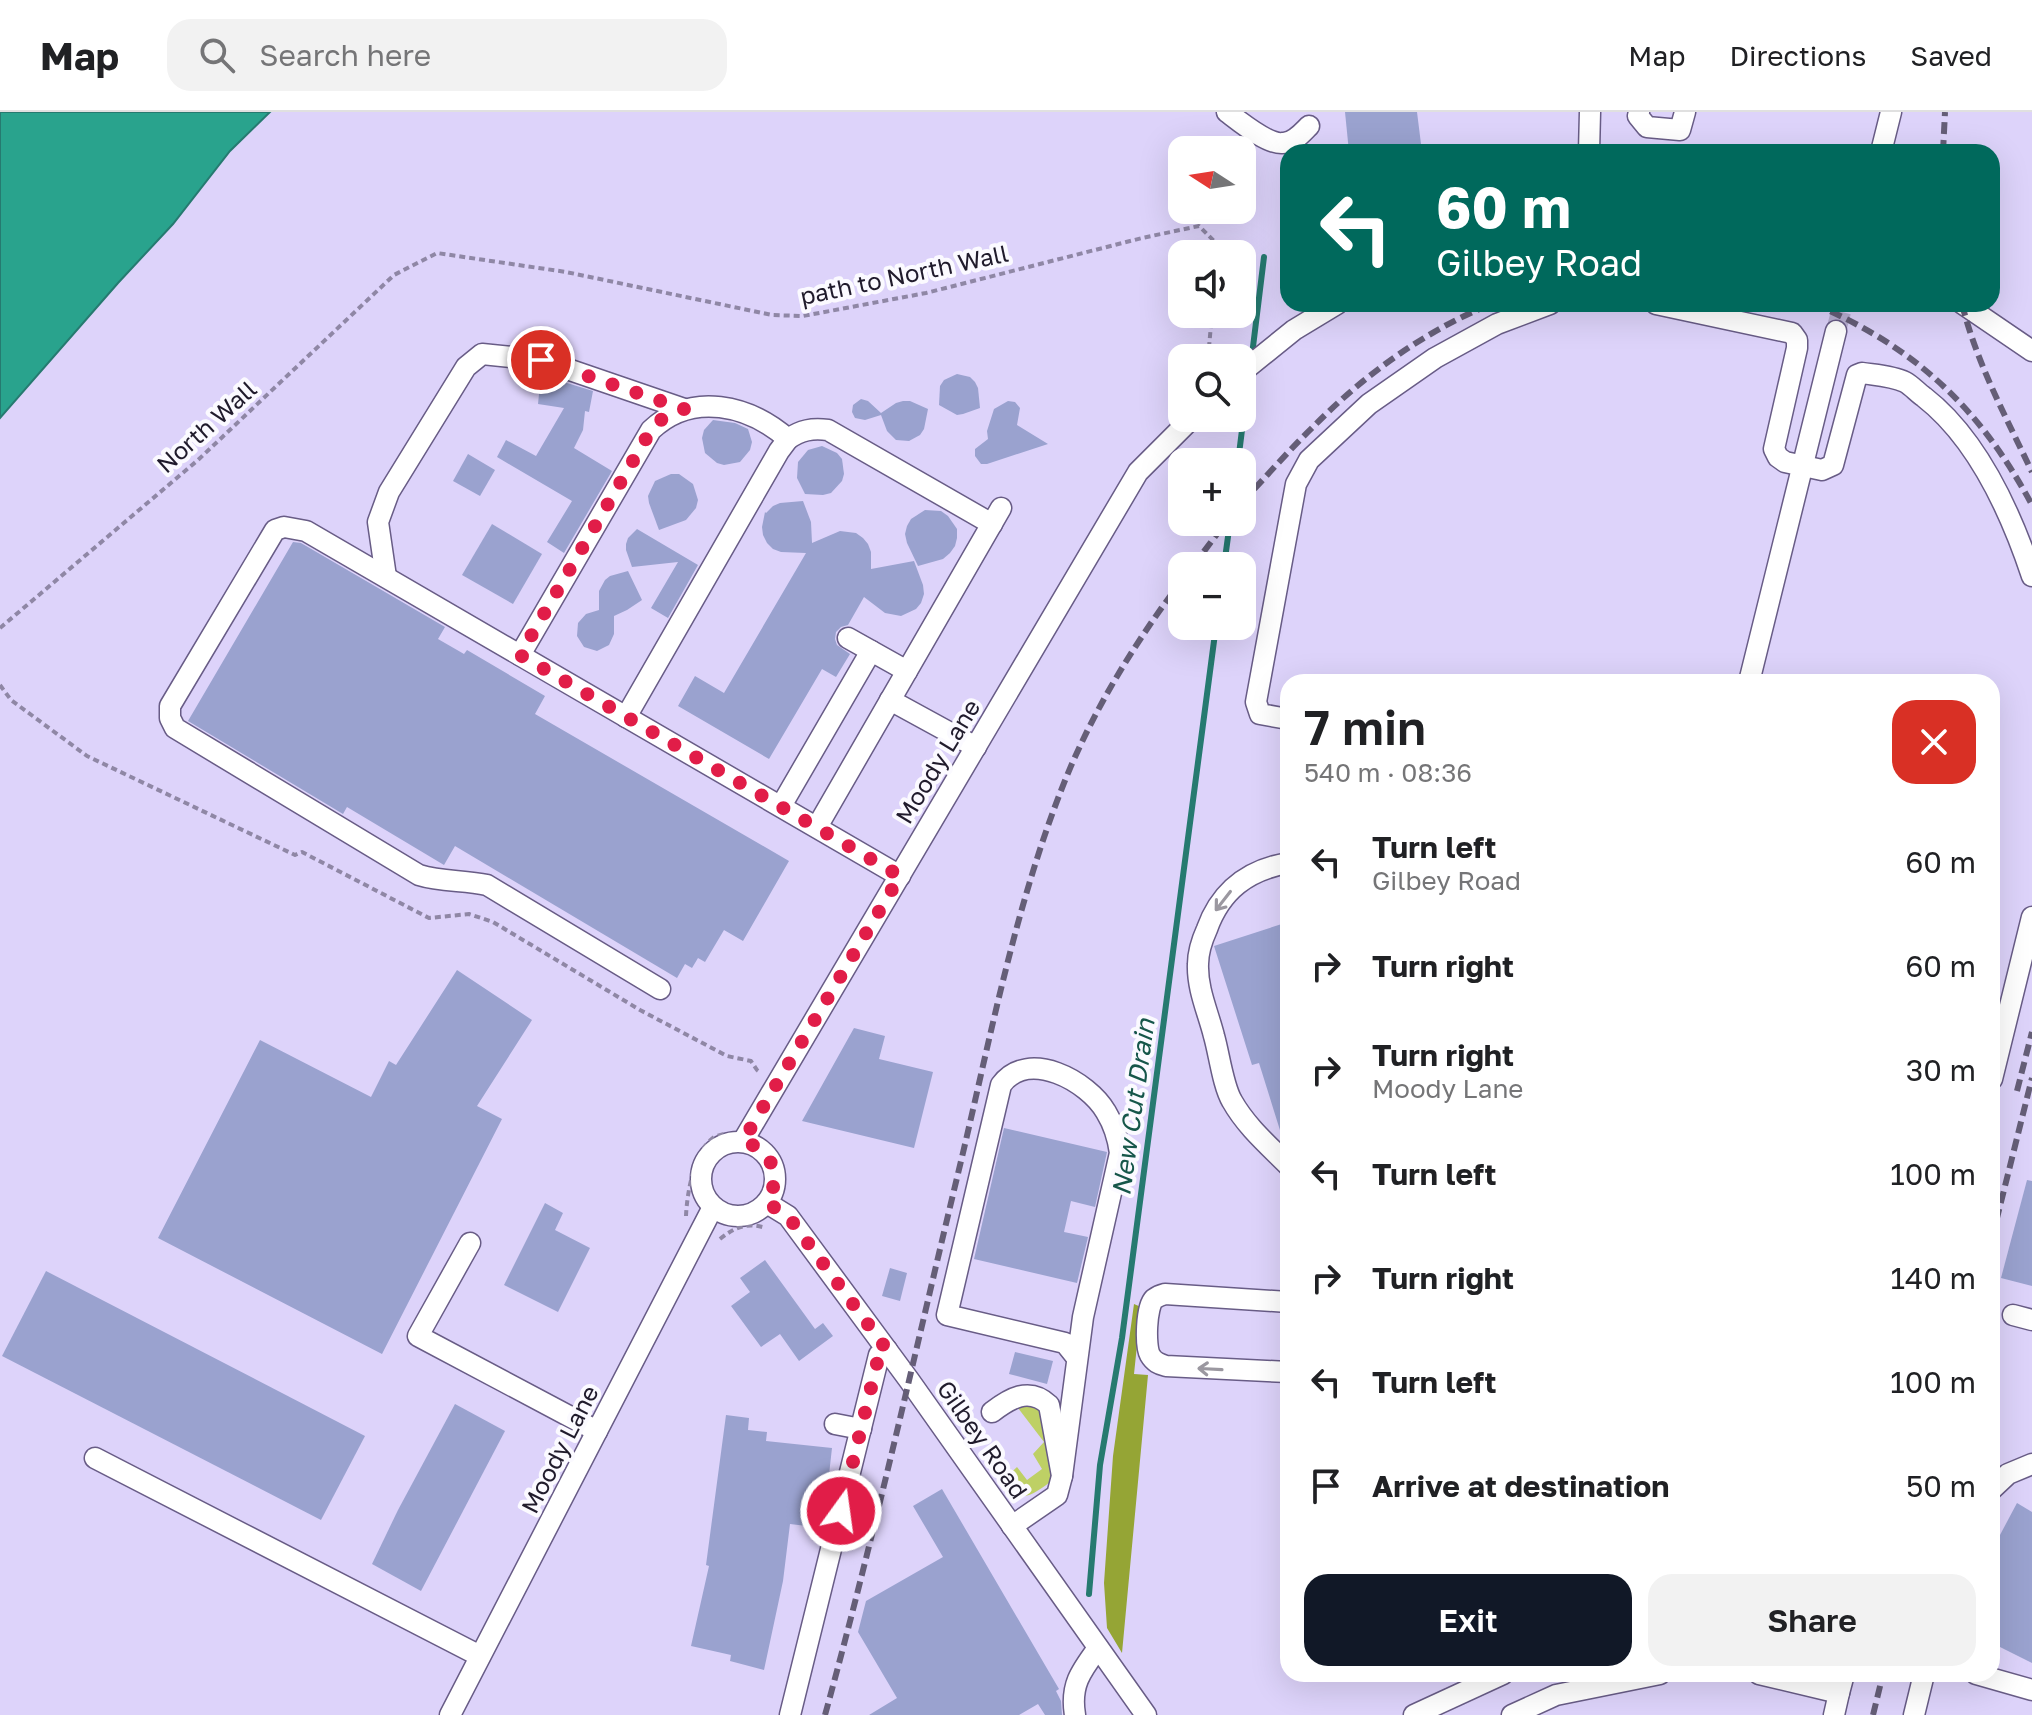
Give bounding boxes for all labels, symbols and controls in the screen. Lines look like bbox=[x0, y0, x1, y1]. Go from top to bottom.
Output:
search box bbox=[167, 19, 727, 91]
text: Map bbox=[40, 33, 119, 78]
icon: search bbox=[195, 33, 239, 77]
text: Search here bbox=[259, 37, 431, 73]
text: Map bbox=[1628, 39, 1685, 72]
text: Directions bbox=[1729, 39, 1866, 72]
text: Saved bbox=[1910, 39, 1992, 72]
north arrow bbox=[1168, 136, 1256, 224]
map controls bbox=[1168, 136, 1256, 640]
text: 60 m bbox=[1436, 173, 1571, 240]
icon: left bbox=[1304, 176, 1408, 280]
street label: path to North Wall bbox=[797, 238, 1011, 310]
button: sound bbox=[1168, 240, 1256, 328]
text: Gilbey Road bbox=[1436, 241, 1642, 284]
pin bbox=[507, 326, 575, 394]
icon: arrive bbox=[519, 338, 563, 382]
button: search bbox=[1168, 344, 1256, 432]
street label: North Wall bbox=[150, 374, 262, 478]
button: + bbox=[1168, 448, 1256, 536]
button: − bbox=[1168, 552, 1256, 640]
street label: Moody Lane bbox=[889, 694, 985, 828]
text: 7 min bbox=[1304, 698, 1426, 756]
button: close bbox=[1892, 700, 1976, 784]
text: 540 m · 08:36 bbox=[1304, 757, 1472, 788]
text: Turn left bbox=[1372, 829, 1497, 865]
icon: left bbox=[1304, 840, 1348, 884]
text: 60 m bbox=[1905, 844, 1976, 880]
text: Gilbey Road bbox=[1372, 865, 1521, 896]
one-way arrow bbox=[1214, 890, 1232, 911]
icon: right bbox=[1304, 944, 1348, 988]
text: Turn right bbox=[1372, 948, 1514, 984]
text: 60 m bbox=[1905, 948, 1976, 984]
water label: New Cut Drain bbox=[1105, 1016, 1161, 1197]
text: Turn right bbox=[1372, 1037, 1514, 1073]
icon: right bbox=[1304, 1048, 1348, 1092]
text: 30 m bbox=[1906, 1052, 1976, 1088]
text: Moody Lane bbox=[1372, 1073, 1523, 1104]
icon: left bbox=[1304, 1152, 1348, 1196]
text: Turn left bbox=[1372, 1156, 1497, 1192]
text: 100 m bbox=[1890, 1156, 1976, 1192]
icon: right bbox=[1304, 1256, 1348, 1300]
text: Turn right bbox=[1372, 1260, 1514, 1296]
text: 140 m bbox=[1891, 1260, 1976, 1296]
icon: left bbox=[1304, 1360, 1348, 1404]
one-way arrow bbox=[1197, 1361, 1224, 1376]
text: Turn left bbox=[1372, 1364, 1497, 1400]
text: 100 m bbox=[1890, 1364, 1976, 1400]
street label: Gilbey Road bbox=[932, 1374, 1034, 1504]
street label: Moody Lane bbox=[514, 1380, 604, 1518]
icon: arrive bbox=[1304, 1464, 1348, 1508]
text: Arrive at destination bbox=[1372, 1468, 1669, 1504]
text: 50 m bbox=[1906, 1468, 1976, 1504]
position arrow bbox=[799, 1469, 883, 1553]
button: Exit bbox=[1304, 1574, 1632, 1666]
button: Share bbox=[1648, 1574, 1976, 1666]

